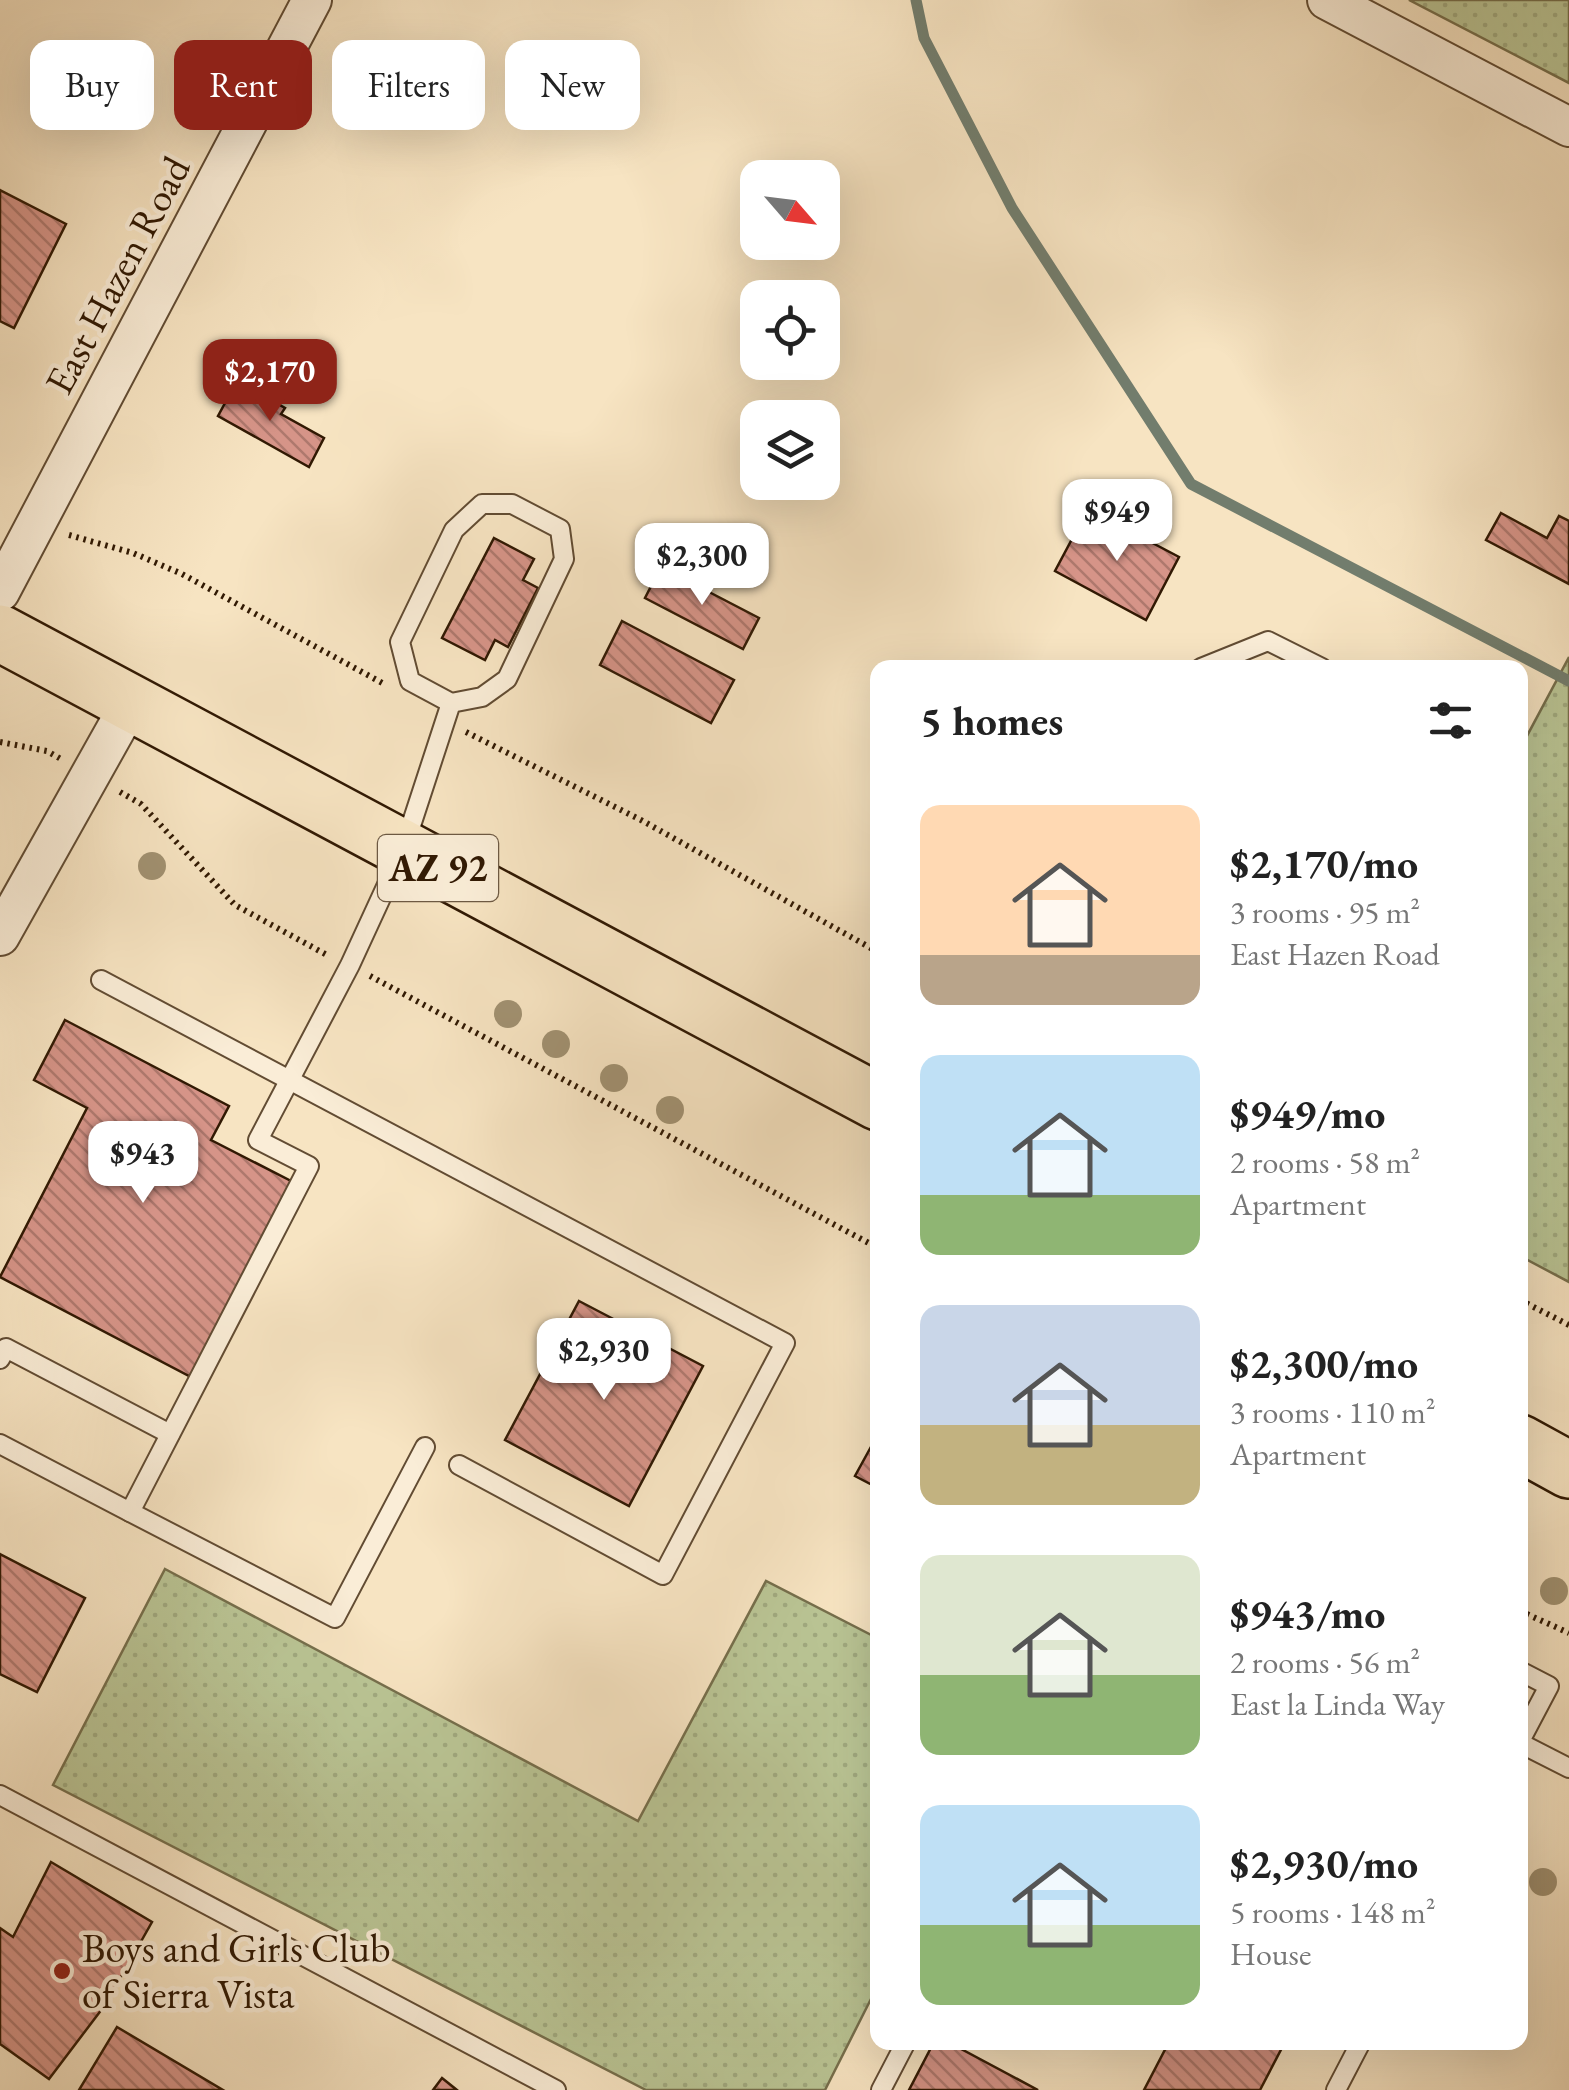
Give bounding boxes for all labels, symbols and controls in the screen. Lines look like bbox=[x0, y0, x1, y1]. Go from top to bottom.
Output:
chip: Buy bbox=[30, 40, 154, 130]
chip: Rent bbox=[174, 40, 312, 130]
chip: Filters bbox=[332, 40, 485, 130]
chip: New bbox=[505, 40, 640, 130]
street label: East Hazen Road bbox=[33, 146, 202, 403]
north arrow bbox=[740, 160, 840, 260]
map controls bbox=[740, 160, 840, 500]
button: locate bbox=[740, 280, 840, 380]
pin: $2,170 bbox=[189, 339, 351, 424]
text: $2,170 bbox=[225, 350, 315, 392]
button: layers bbox=[740, 400, 840, 500]
pin: $949 bbox=[1058, 479, 1176, 564]
text: $949 bbox=[1084, 490, 1150, 532]
pin: $2,300 bbox=[621, 523, 783, 608]
text: $2,300 bbox=[657, 534, 747, 576]
text: 5 homes bbox=[920, 693, 1063, 748]
icon: filters bbox=[1423, 693, 1478, 748]
road number: AZ 92 bbox=[378, 835, 498, 901]
text: $2,170/mo bbox=[1230, 836, 1418, 891]
icon: home bbox=[1000, 845, 1120, 965]
text: 3 rooms · 95 m² bbox=[1230, 891, 1420, 933]
text: East Hazen Road bbox=[1230, 933, 1440, 975]
text: $949/mo bbox=[1230, 1086, 1386, 1141]
icon: home bbox=[1000, 1095, 1120, 1215]
pin: $943 bbox=[84, 1121, 202, 1206]
text: $943 bbox=[110, 1132, 176, 1174]
text: 2 rooms · 58 m² bbox=[1230, 1141, 1420, 1183]
text: Apartment bbox=[1230, 1183, 1366, 1225]
pin: $2,930 bbox=[523, 1318, 685, 1403]
text: $2,930 bbox=[559, 1329, 649, 1371]
text: $2,300/mo bbox=[1230, 1336, 1418, 1391]
icon: home bbox=[1000, 1345, 1120, 1465]
text: 3 rooms · 110 m² bbox=[1230, 1391, 1436, 1433]
text: Apartment bbox=[1230, 1433, 1366, 1475]
text: $943/mo bbox=[1230, 1586, 1386, 1641]
icon: home bbox=[1000, 1595, 1120, 1715]
text: 2 rooms · 56 m² bbox=[1230, 1641, 1420, 1683]
text: East la Linda Way bbox=[1230, 1683, 1445, 1725]
text: $2,930/mo bbox=[1230, 1836, 1418, 1891]
icon: home bbox=[1000, 1845, 1120, 1965]
text: 5 rooms · 148 m² bbox=[1230, 1891, 1436, 1933]
place label: Boys and Girls Club of Sierra Vista bbox=[82, 1922, 391, 2020]
text: House bbox=[1230, 1933, 1311, 1975]
marker: Boys and Girls Club of Sierra Vista bbox=[51, 1960, 73, 1982]

